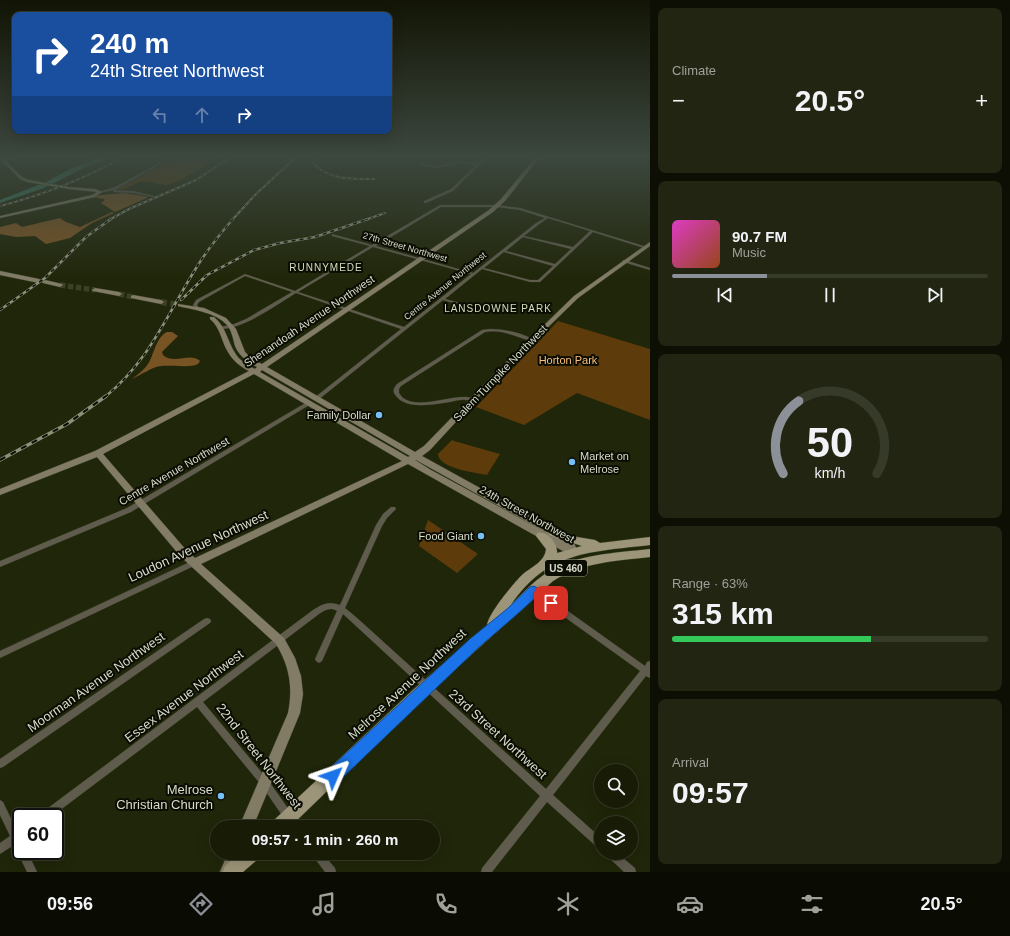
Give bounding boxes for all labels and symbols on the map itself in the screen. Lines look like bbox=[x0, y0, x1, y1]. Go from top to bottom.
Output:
street label: 27th Street Northwest bbox=[362, 230, 449, 264]
street label: Centre Avenue Northwest bbox=[402, 250, 488, 322]
district label: RUNNYMEDE bbox=[289, 262, 363, 273]
street label: Shenandoah Avenue Northwest bbox=[242, 273, 376, 369]
district label: LANSDOWNE PARK bbox=[444, 303, 552, 314]
street label: Salem Turnpike Northwest bbox=[451, 322, 549, 424]
park label: Horton Park bbox=[539, 354, 598, 366]
place label: Family Dollar bbox=[307, 409, 371, 421]
marker: Family Dollar bbox=[374, 410, 384, 420]
street label: Centre Avenue Northwest bbox=[117, 435, 231, 507]
place label: Market on Melrose bbox=[580, 450, 629, 475]
marker: Market on Melrose bbox=[567, 457, 577, 467]
street label: 24th Street Northwest bbox=[478, 483, 576, 545]
street label: Loudon Avenue Northwest bbox=[126, 507, 271, 585]
place label: Food Giant bbox=[419, 530, 473, 542]
marker: Food Giant bbox=[476, 531, 486, 541]
road number: US 460 bbox=[545, 560, 587, 576]
pin bbox=[534, 586, 568, 620]
street label: Melrose Avenue Northwest bbox=[345, 625, 469, 742]
street label: Moorman Avenue Northwest bbox=[25, 629, 168, 735]
street label: Essex Avenue Northwest bbox=[122, 646, 246, 745]
street label: 23rd Street Northwest bbox=[446, 686, 550, 782]
street label: 22nd Street Northwest bbox=[213, 700, 305, 812]
position arrow bbox=[312, 755, 354, 797]
place label: Melrose Christian Church bbox=[116, 782, 213, 812]
marker: Melrose Christian Church bbox=[216, 791, 226, 801]
speed limit sign: 60 bbox=[12, 808, 64, 860]

